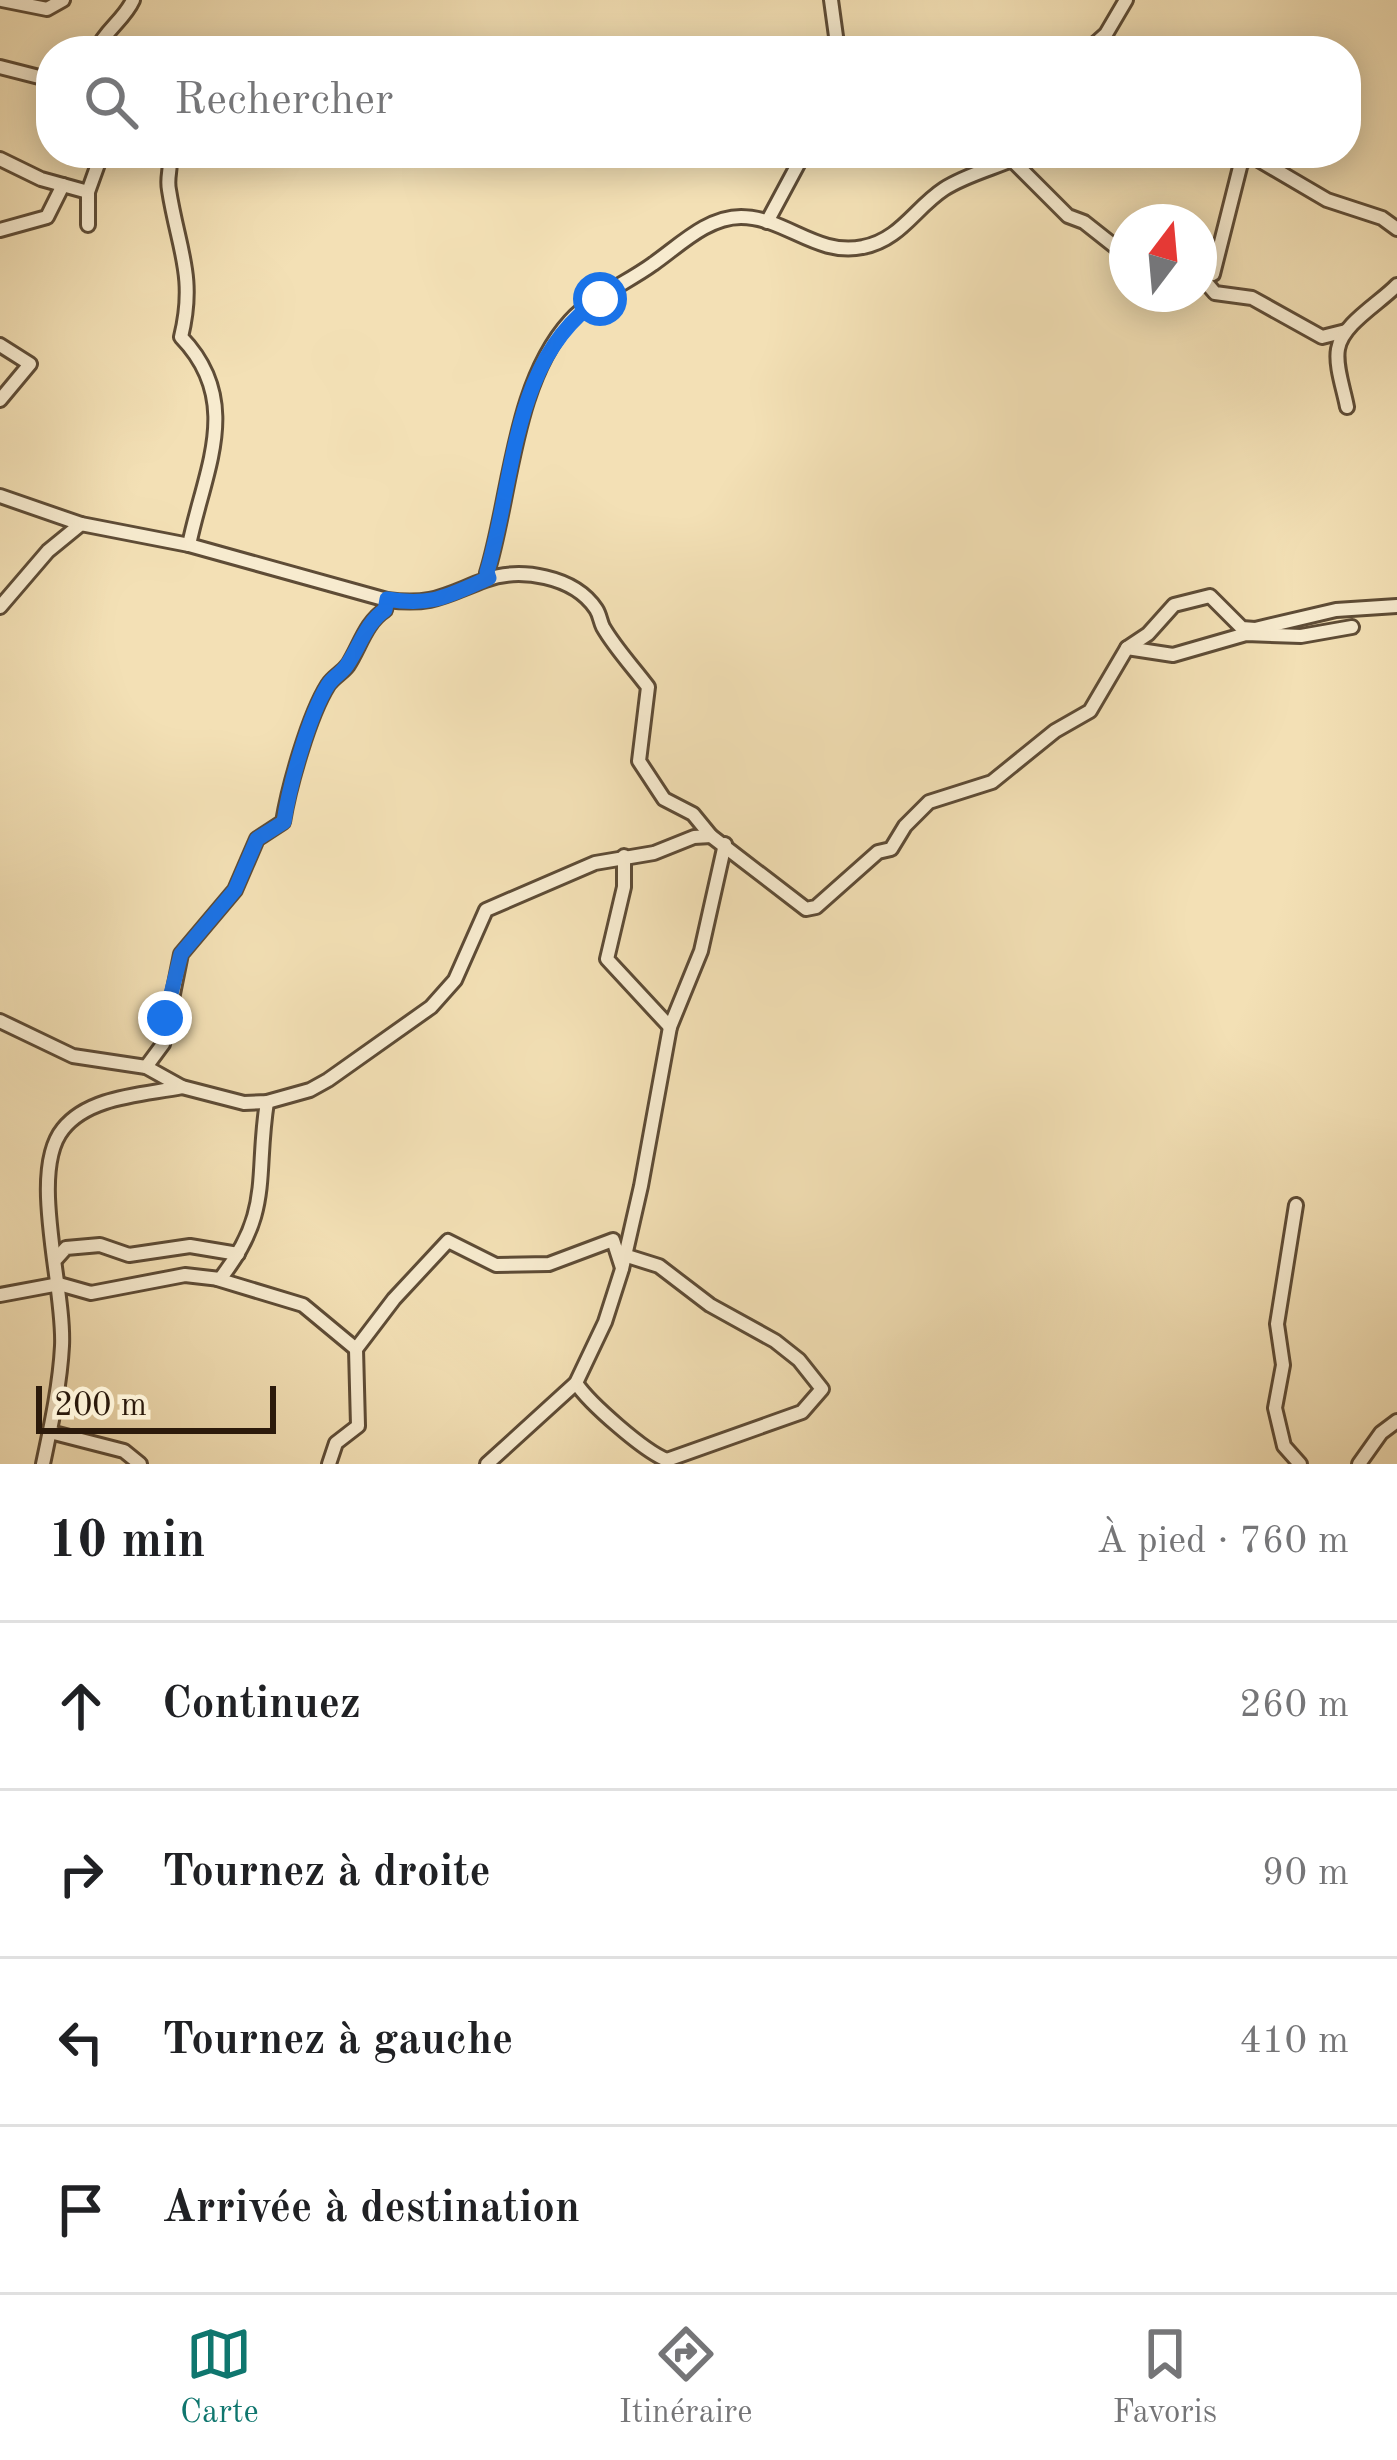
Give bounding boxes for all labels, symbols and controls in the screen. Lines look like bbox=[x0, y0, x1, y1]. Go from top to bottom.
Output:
search box bbox=[36, 36, 1361, 168]
icon: search bbox=[78, 69, 144, 135]
text: Rechercher bbox=[174, 79, 393, 124]
north arrow bbox=[1109, 204, 1217, 312]
route start bbox=[573, 272, 627, 326]
route end bbox=[138, 991, 192, 1045]
scale bar bbox=[36, 1380, 276, 1433]
text: 200 m bbox=[54, 1390, 147, 1423]
text: 10 min bbox=[48, 1517, 206, 1568]
text: À pied · 760 m bbox=[1097, 1522, 1349, 1561]
icon: ahead bbox=[48, 1673, 114, 1739]
text: Continuez bbox=[162, 1683, 361, 1728]
text: 260 m bbox=[1239, 1686, 1349, 1725]
icon: right bbox=[48, 1841, 114, 1907]
text: Tournez à droite bbox=[162, 1851, 491, 1896]
text: 90 m bbox=[1262, 1854, 1349, 1893]
icon: left bbox=[48, 2009, 114, 2075]
text: Tournez à gauche bbox=[162, 2019, 513, 2064]
text: 410 m bbox=[1239, 2022, 1349, 2061]
icon: arrive bbox=[48, 2177, 114, 2243]
text: Arrivée à destination bbox=[162, 2187, 580, 2232]
tab: Carte bbox=[180, 2321, 259, 2434]
tab: Itinéraire bbox=[619, 2321, 753, 2434]
tab: Favoris bbox=[1113, 2321, 1217, 2434]

